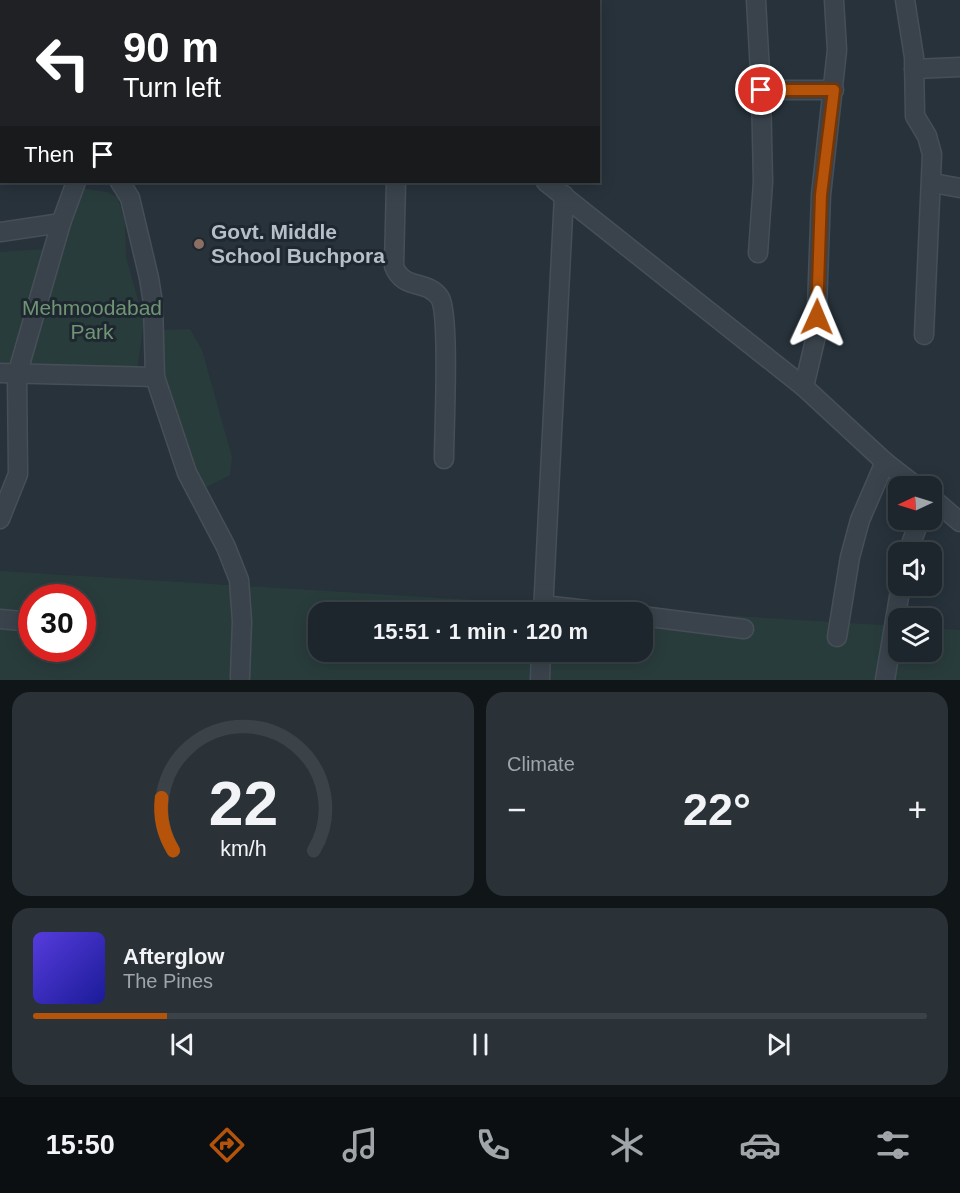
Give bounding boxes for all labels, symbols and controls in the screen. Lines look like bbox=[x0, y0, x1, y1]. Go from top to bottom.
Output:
icon: left bbox=[24, 24, 102, 102]
text: 90 m bbox=[123, 24, 219, 71]
pin bbox=[735, 64, 786, 115]
text: Turn left bbox=[123, 73, 221, 103]
icon: arrive bbox=[744, 73, 777, 106]
icon: arrive bbox=[86, 138, 119, 171]
text: Then bbox=[24, 142, 74, 167]
place label: Govt. Middle School Buchpora bbox=[211, 220, 385, 267]
marker: Govt. Middle School Buchpora bbox=[192, 237, 206, 251]
position arrow bbox=[785, 285, 849, 349]
park label: Mehmoodabad Park bbox=[22, 296, 162, 343]
north arrow bbox=[888, 476, 942, 530]
map controls bbox=[888, 476, 942, 662]
button: sound bbox=[888, 542, 942, 596]
speed limit sign: 30 bbox=[18, 584, 96, 662]
button: layers bbox=[888, 608, 942, 662]
text: 15:51 · 1 min · 120 m bbox=[373, 619, 588, 644]
text: Climate bbox=[507, 753, 575, 775]
text: 22 bbox=[208, 769, 278, 838]
text: 22° bbox=[683, 784, 751, 835]
text: − bbox=[507, 791, 526, 828]
text: + bbox=[908, 791, 927, 828]
text: km/h bbox=[220, 837, 266, 861]
text: Afterglow bbox=[123, 944, 224, 969]
text: The Pines bbox=[123, 970, 213, 992]
icon: previous bbox=[166, 1028, 199, 1061]
icon: pause bbox=[464, 1028, 497, 1061]
icon: next bbox=[762, 1028, 795, 1061]
icon: directions bbox=[206, 1124, 248, 1166]
icon: music bbox=[339, 1124, 381, 1166]
icon: phone bbox=[472, 1124, 514, 1166]
icon: climate bbox=[606, 1124, 648, 1166]
icon: car bbox=[739, 1124, 781, 1166]
icon: filters bbox=[872, 1124, 914, 1166]
text: 15:50 bbox=[46, 1130, 115, 1160]

